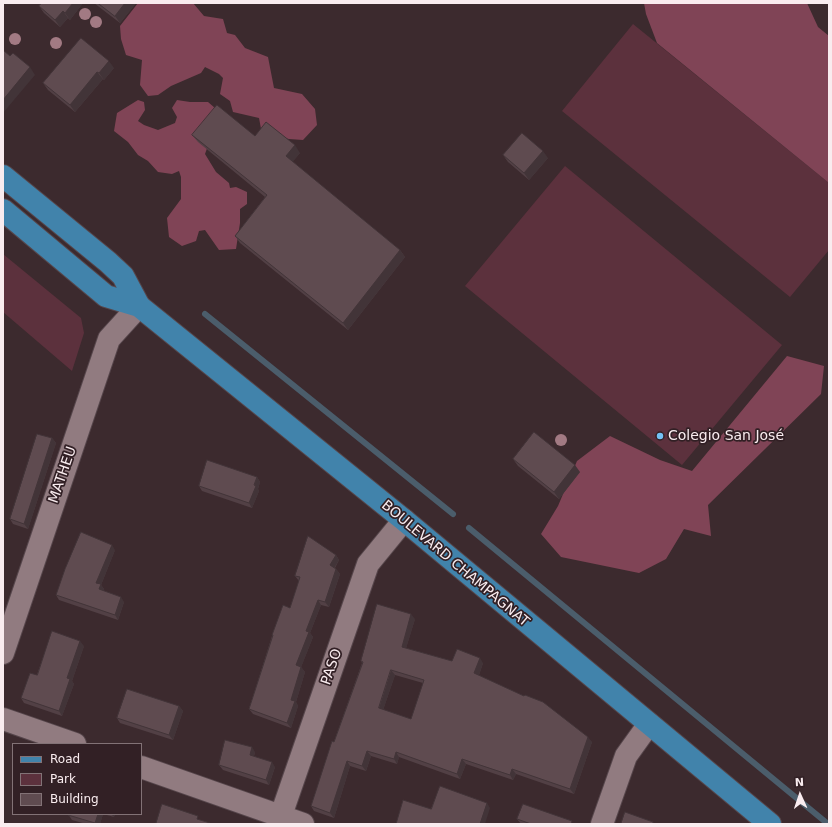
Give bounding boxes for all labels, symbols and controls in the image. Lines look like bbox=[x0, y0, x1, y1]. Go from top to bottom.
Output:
place label: Colegio San José bbox=[668, 428, 784, 444]
marker: Colegio San José bbox=[655, 431, 665, 441]
street label: MATHEU bbox=[45, 444, 81, 506]
street label: BOULEVARD CHAMPAGNAT bbox=[378, 497, 532, 631]
street label: PASO bbox=[318, 647, 346, 687]
legend bbox=[12, 743, 142, 815]
text: Road bbox=[50, 752, 80, 766]
text: Park bbox=[50, 772, 76, 786]
north arrow bbox=[780, 775, 820, 815]
text: N bbox=[794, 776, 804, 789]
text: Building bbox=[50, 792, 99, 806]

